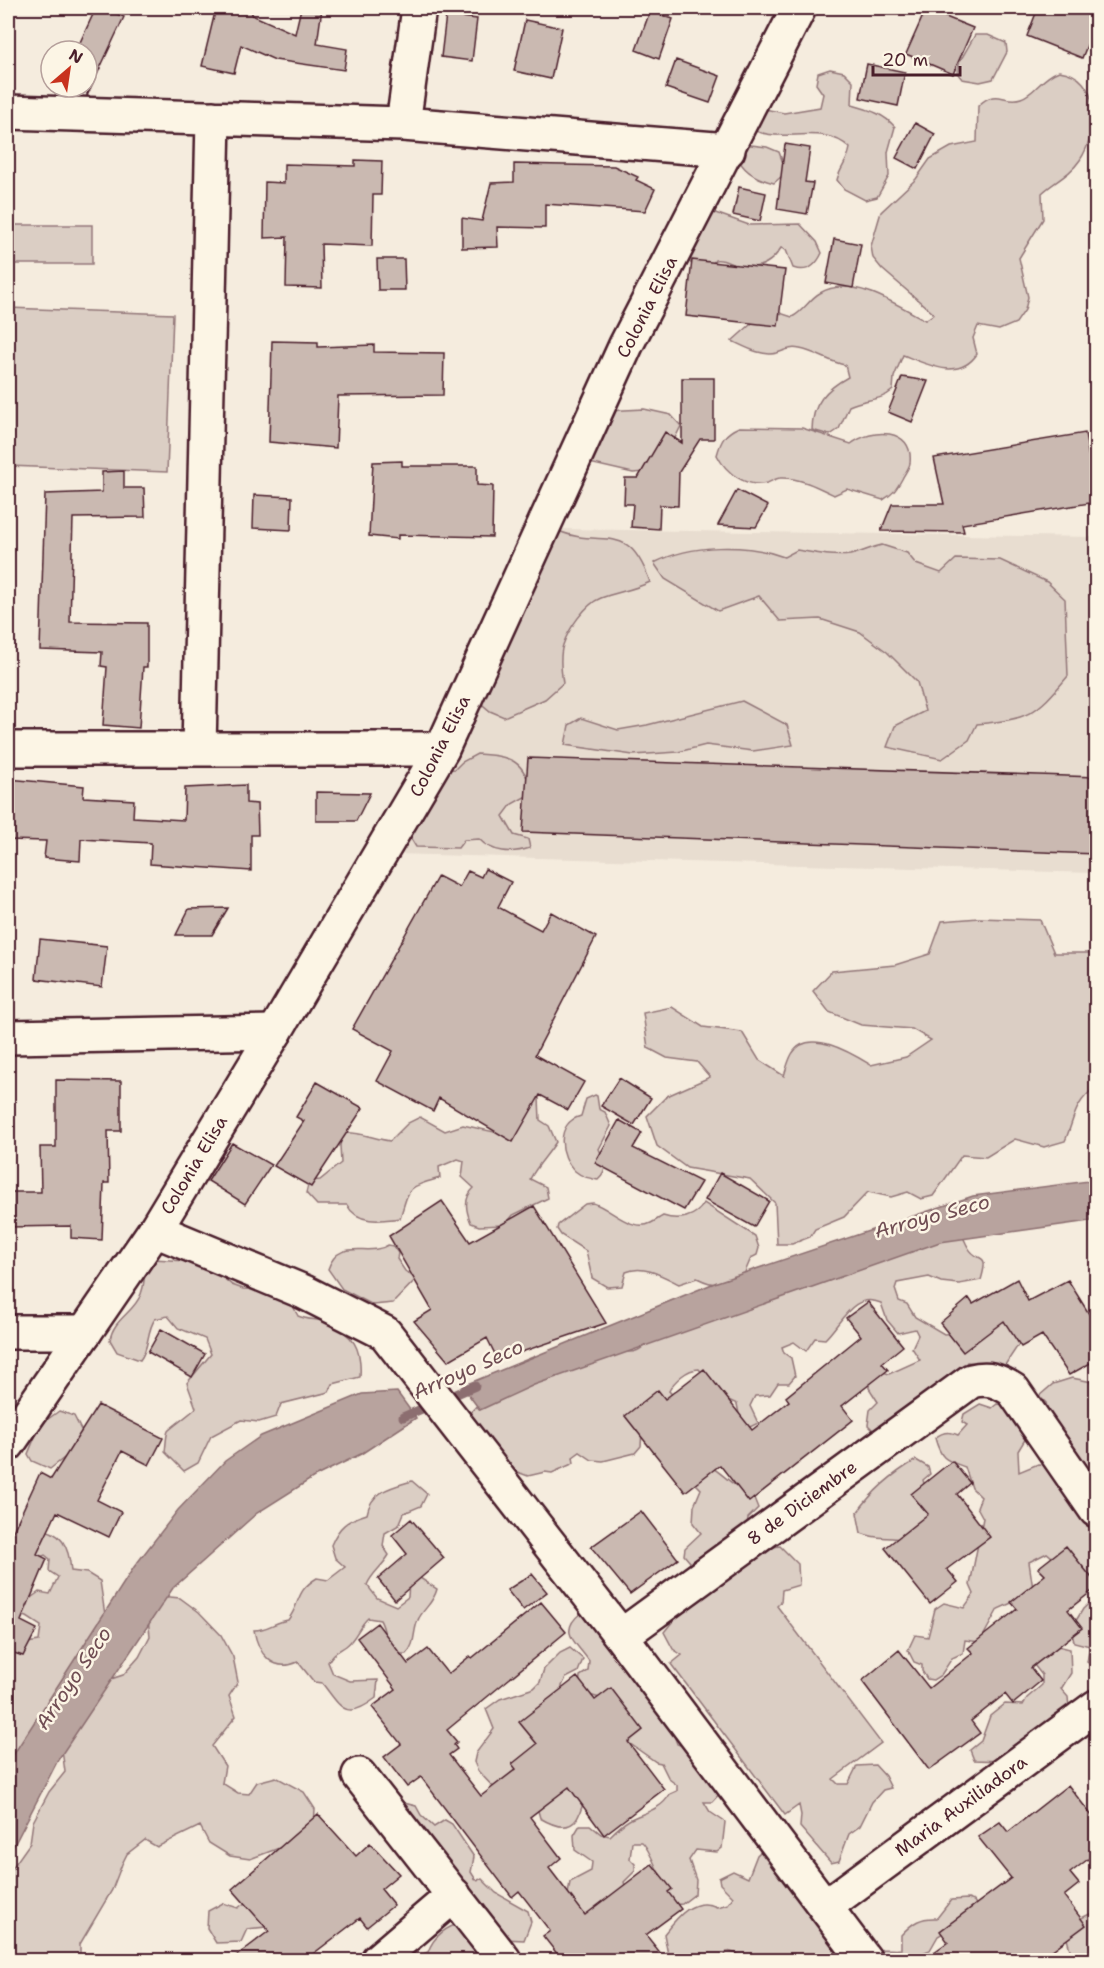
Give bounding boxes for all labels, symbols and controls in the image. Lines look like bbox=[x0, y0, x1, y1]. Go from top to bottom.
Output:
north arrow bbox=[39, 39, 99, 99]
scale bar bbox=[873, 39, 960, 77]
text: N bbox=[65, 44, 87, 69]
text: 20 m bbox=[882, 48, 928, 72]
street label: Colonia Elisa bbox=[611, 252, 683, 362]
street label: Colonia Elisa bbox=[404, 691, 476, 801]
street label: Colonia Elisa bbox=[155, 1111, 233, 1219]
water label: Arroyo Seco bbox=[871, 1188, 993, 1244]
water label: Arroyo Seco bbox=[409, 1333, 527, 1405]
street label: 8 de Diciembre bbox=[742, 1455, 862, 1551]
water label: Arroyo Seco bbox=[29, 1622, 117, 1734]
street label: Maria Auxiliadora bbox=[890, 1750, 1032, 1862]

